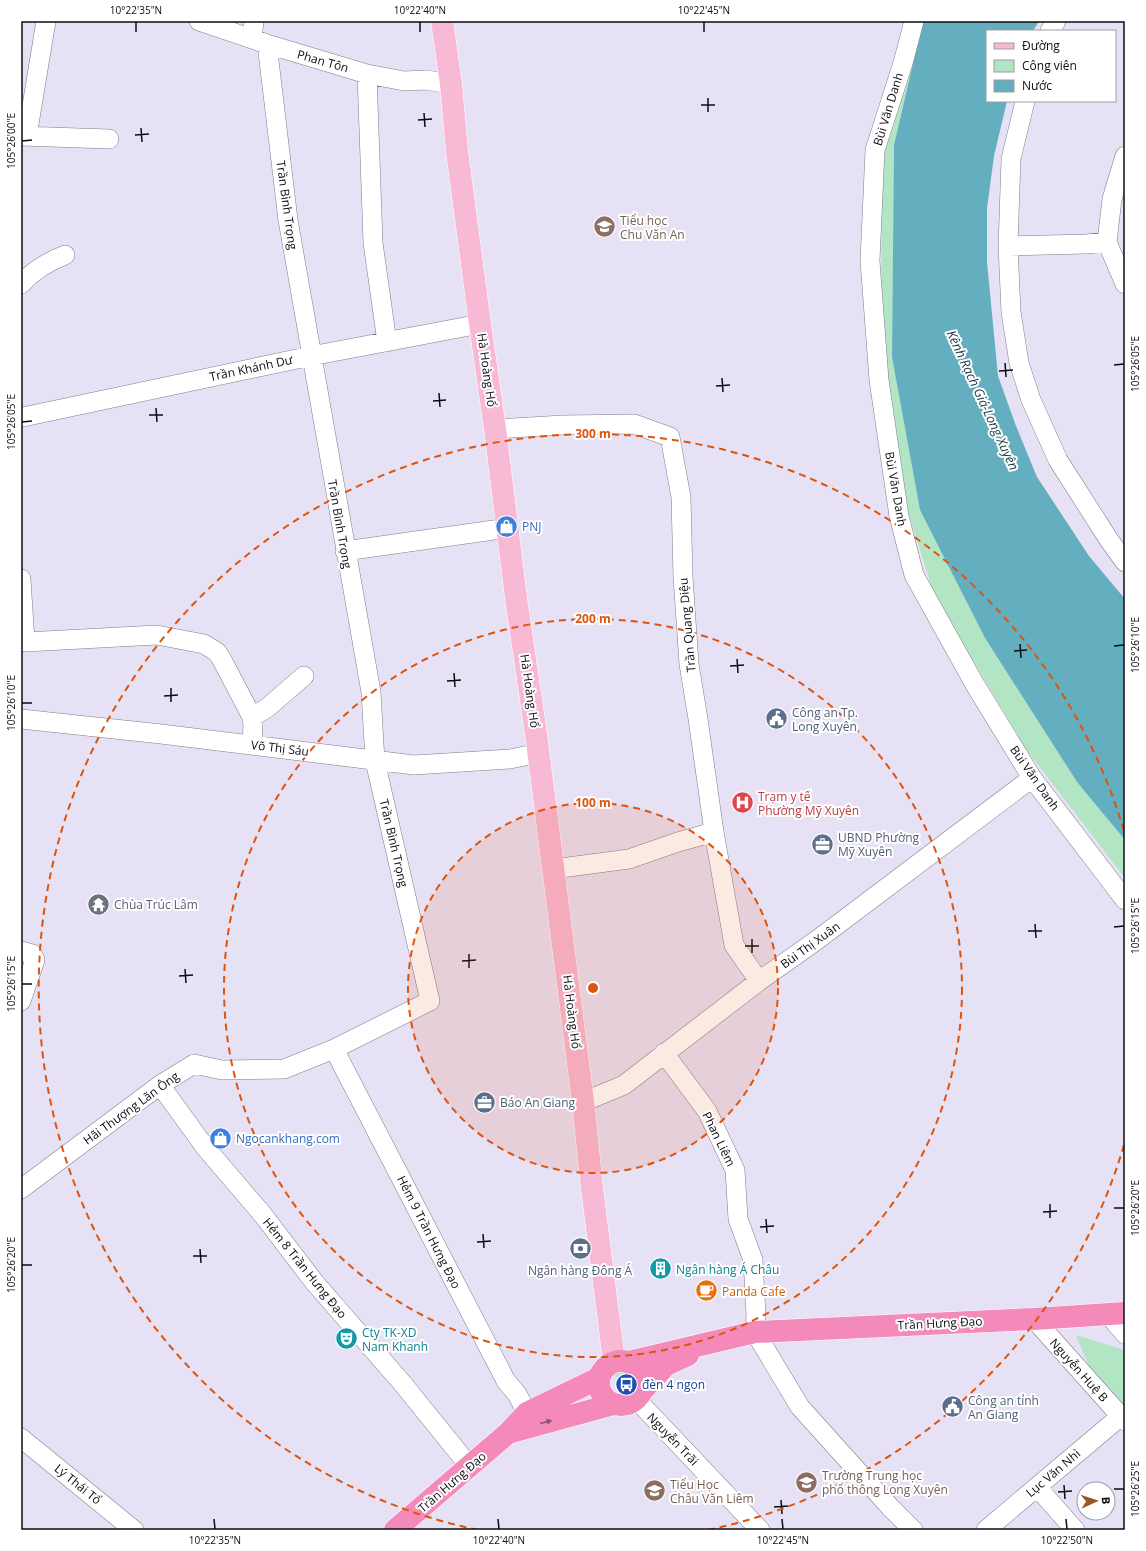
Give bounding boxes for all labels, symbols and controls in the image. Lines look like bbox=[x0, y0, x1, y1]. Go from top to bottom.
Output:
text: 10°22'35"N bbox=[110, 3, 162, 17]
text: 10°22'40"N bbox=[394, 3, 446, 17]
text: 10°22'45"N bbox=[678, 3, 730, 17]
legend bbox=[986, 30, 1116, 102]
text: Đường bbox=[1022, 37, 1060, 54]
street label: Phan Tôn bbox=[295, 46, 351, 76]
text: Công viên bbox=[1022, 57, 1077, 74]
street label: Bùi Văn Danh bbox=[869, 70, 907, 148]
text: Nước bbox=[1022, 77, 1052, 94]
text: 105°26'00"E bbox=[4, 113, 18, 169]
street label: Trần Bình Trọng bbox=[272, 159, 302, 251]
place label: Tiểu học Chu Văn An bbox=[620, 212, 685, 243]
school or university icon: Tiểu học Chu Văn An bbox=[592, 214, 618, 240]
water label: Kênh Rạch Giá-Long Xuyên bbox=[943, 327, 1023, 473]
street label: Hà Hoàng Hổ bbox=[473, 332, 501, 408]
text: 105°26'05"E bbox=[1128, 336, 1142, 392]
street label: Trần Khánh Dư bbox=[208, 351, 295, 385]
text: 105°26'05"E bbox=[4, 394, 18, 450]
text: 300 m bbox=[575, 425, 611, 442]
street label: Bùi Văn Danh bbox=[881, 450, 911, 528]
street label: Trần Bình Trọng bbox=[324, 478, 356, 570]
shop icon: PNJ bbox=[494, 513, 520, 539]
place label: PNJ bbox=[522, 518, 541, 535]
street label: Trần Quang Diệu bbox=[674, 577, 700, 673]
text: 200 m bbox=[575, 610, 611, 627]
text: 105°26'10"E bbox=[1128, 617, 1142, 673]
street label: Hà Hoàng Hổ bbox=[516, 653, 544, 729]
text: 105°26'10"E bbox=[4, 675, 18, 731]
place label: Công an Tp. Long Xuyên bbox=[792, 704, 858, 735]
public building icon: Công an Tp. Long Xuyên bbox=[763, 706, 789, 732]
street label: Võ Thị Sáu bbox=[250, 736, 310, 760]
street label: Bùi Văn Danh bbox=[1006, 742, 1064, 814]
place label: Trạm y tế Phường Mỹ Xuyên bbox=[758, 788, 859, 819]
hospital icon: Trạm y tế Phường Mỹ Xuyên bbox=[729, 790, 755, 816]
text: 100 m bbox=[575, 794, 611, 811]
street label: Trần Bình Trọng bbox=[376, 797, 412, 889]
place label: UBND Phường Mỹ Xuyên bbox=[838, 829, 920, 860]
office icon: UBND Phường Mỹ Xuyên bbox=[810, 831, 836, 857]
temple icon: Chùa Trúc Lâm bbox=[85, 891, 111, 917]
place label: Chùa Trúc Lâm bbox=[114, 896, 198, 913]
text: 105°26'15"E bbox=[1128, 898, 1142, 954]
street label: Bùi Thị Xuân bbox=[777, 918, 843, 972]
text: 105°26'15"E bbox=[4, 956, 18, 1012]
street label: Hà Hoàng Hổ bbox=[559, 974, 585, 1050]
centre of rings bbox=[586, 981, 600, 995]
street label: Hãi Thượng Lãn Ông bbox=[80, 1067, 183, 1149]
office icon: Báo An Giang bbox=[472, 1089, 498, 1115]
place label: Báo An Giang bbox=[500, 1094, 576, 1111]
street label: Phan Liêm bbox=[698, 1109, 740, 1169]
shop icon: Ngocankhang.com bbox=[208, 1125, 234, 1151]
place label: Ngocankhang.com bbox=[236, 1130, 340, 1147]
street label: Hẻm 9 Trần Hưng Đạo bbox=[393, 1173, 465, 1291]
text: 105°26'20"E bbox=[1128, 1180, 1142, 1236]
street label: Hẻm 8 Trần Hưng Đạo bbox=[259, 1214, 351, 1322]
bank icon: Ngân hàng Đông Á bbox=[567, 1236, 593, 1262]
text: 105°26'20"E bbox=[4, 1237, 18, 1293]
building icon: Ngân hàng Á Châu bbox=[647, 1256, 673, 1282]
place label: Ngân hàng Á Châu bbox=[676, 1261, 779, 1278]
place label: Ngân hàng Đông Á bbox=[528, 1262, 633, 1279]
cafe icon: Panda Cafe bbox=[694, 1278, 720, 1304]
place label: Panda Cafe bbox=[722, 1283, 786, 1300]
street label: Trần Hưng Đạo bbox=[897, 1312, 983, 1334]
place label: Cty TK-XD Nam Khanh bbox=[362, 1324, 428, 1355]
theatre icon: Cty TK-XD Nam Khanh bbox=[333, 1326, 359, 1352]
street label: Nguyễn Huệ B bbox=[1046, 1335, 1112, 1406]
bus stop icon: đèn 4 ngọn bbox=[613, 1371, 639, 1397]
place label: đèn 4 ngọn bbox=[642, 1376, 705, 1393]
place label: Công an tỉnh An Giang bbox=[968, 1392, 1039, 1423]
public building icon: Công an tỉnh An Giang bbox=[940, 1394, 966, 1420]
street label: Nguyễn Trãi bbox=[643, 1409, 703, 1469]
one-way arrow bbox=[540, 1419, 552, 1425]
street label: Lục Văn Nhì bbox=[1022, 1445, 1084, 1501]
street label: Trần Hưng Đạo bbox=[414, 1448, 490, 1516]
street label: Lý Thái Tổ bbox=[51, 1460, 105, 1508]
text: 105°26'25"E bbox=[1128, 1461, 1142, 1517]
place label: Trường Trung học phổ thông Long Xuyên bbox=[822, 1467, 948, 1498]
school or university icon: Trường Trung học phổ thông Long Xuyên bbox=[794, 1469, 820, 1495]
place label: Tiểu Học Châu Văn Liêm bbox=[670, 1476, 754, 1507]
school or university icon: Tiểu Học Châu Văn Liêm bbox=[642, 1478, 668, 1504]
north arrow bbox=[1076, 1481, 1116, 1521]
text: B bbox=[1099, 1496, 1114, 1505]
text: 10°22'35"N bbox=[189, 1533, 241, 1547]
text: 10°22'40"N bbox=[473, 1533, 525, 1547]
text: 10°22'45"N bbox=[757, 1533, 809, 1547]
text: 10°22'50"N bbox=[1041, 1533, 1093, 1547]

